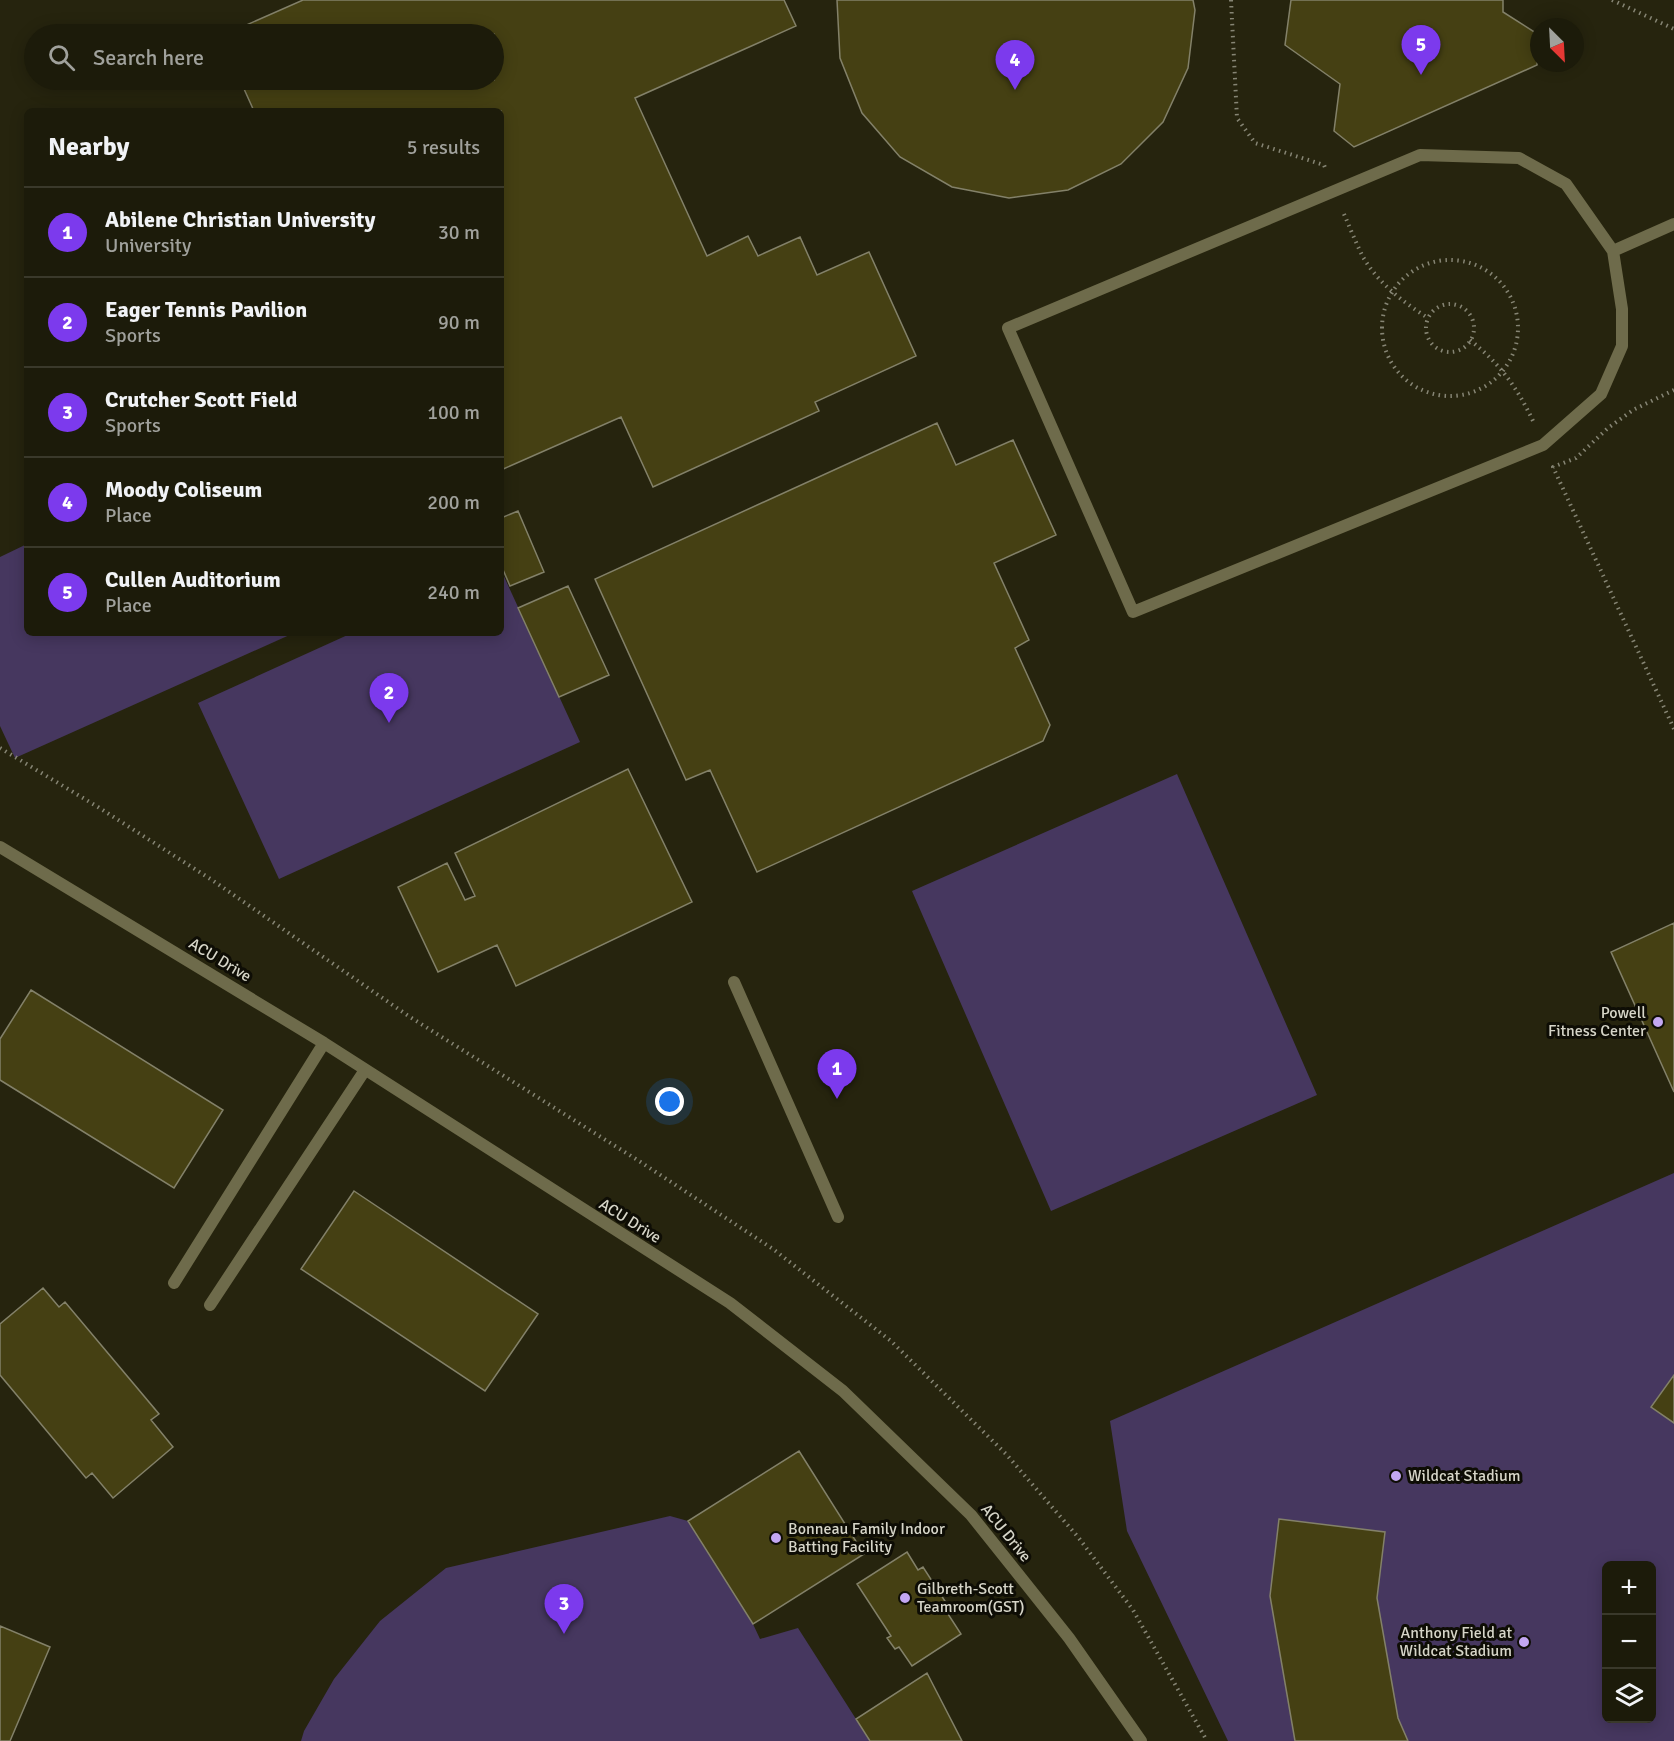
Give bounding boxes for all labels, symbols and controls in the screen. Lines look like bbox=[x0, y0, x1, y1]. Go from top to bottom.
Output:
north arrow bbox=[1530, 18, 1584, 72]
search box bbox=[24, 24, 504, 90]
pin: 5 bbox=[1402, 26, 1440, 75]
pin: 4 bbox=[996, 40, 1034, 90]
icon: search bbox=[45, 41, 78, 74]
text: Search here bbox=[93, 44, 204, 71]
text: Nearby bbox=[48, 131, 129, 163]
text: 5 results bbox=[407, 135, 480, 160]
text: Abilene Christian University bbox=[105, 206, 376, 233]
text: 1 bbox=[62, 220, 73, 245]
text: 30 m bbox=[438, 220, 480, 245]
text: University bbox=[105, 233, 191, 258]
text: Eager Tennis Pavilion bbox=[105, 296, 307, 323]
text: 2 bbox=[62, 310, 73, 335]
text: 90 m bbox=[438, 310, 480, 335]
text: Sports bbox=[105, 323, 161, 348]
text: Crutcher Scott Field bbox=[105, 386, 297, 413]
text: 3 bbox=[62, 400, 73, 425]
text: 100 m bbox=[427, 400, 480, 425]
text: Sports bbox=[105, 413, 161, 438]
text: Moody Coliseum bbox=[105, 476, 262, 503]
text: 4 bbox=[62, 490, 73, 515]
text: 200 m bbox=[427, 490, 480, 515]
text: Place bbox=[105, 503, 152, 528]
text: Cullen Auditorium bbox=[105, 566, 281, 593]
text: 5 bbox=[62, 580, 73, 605]
text: 240 m bbox=[427, 580, 480, 605]
text: Place bbox=[105, 593, 152, 618]
pin: 2 bbox=[370, 674, 408, 723]
street label: ACU Drive bbox=[185, 934, 255, 986]
place label: Powell Fitness Center bbox=[1548, 1003, 1646, 1041]
marker: Powell Fitness Center bbox=[1651, 1015, 1665, 1029]
pin: 1 bbox=[818, 1050, 856, 1099]
your location bbox=[655, 1087, 684, 1116]
street label: ACU Drive bbox=[595, 1194, 665, 1248]
place label: Wildcat Stadium bbox=[1408, 1466, 1520, 1486]
marker: Wildcat Stadium bbox=[1389, 1469, 1403, 1483]
street label: ACU Drive bbox=[976, 1500, 1036, 1566]
place label: Bonneau Family Indoor Batting Facility bbox=[788, 1519, 945, 1557]
marker: Bonneau Family Indoor Batting Facility bbox=[769, 1531, 783, 1545]
map controls bbox=[1602, 1561, 1656, 1723]
button: + bbox=[1602, 1561, 1656, 1615]
place label: Gilbreth-Scott Teamroom(GST) bbox=[917, 1579, 1025, 1617]
pin: 3 bbox=[544, 1584, 584, 1634]
marker: Gilbreth-Scott Teamroom(GST) bbox=[898, 1591, 912, 1605]
button: − bbox=[1602, 1615, 1656, 1669]
place label: Anthony Field at Wildcat Stadium bbox=[1400, 1623, 1512, 1661]
marker: Anthony Field at Wildcat Stadium bbox=[1517, 1635, 1531, 1649]
button: layers bbox=[1602, 1669, 1656, 1723]

